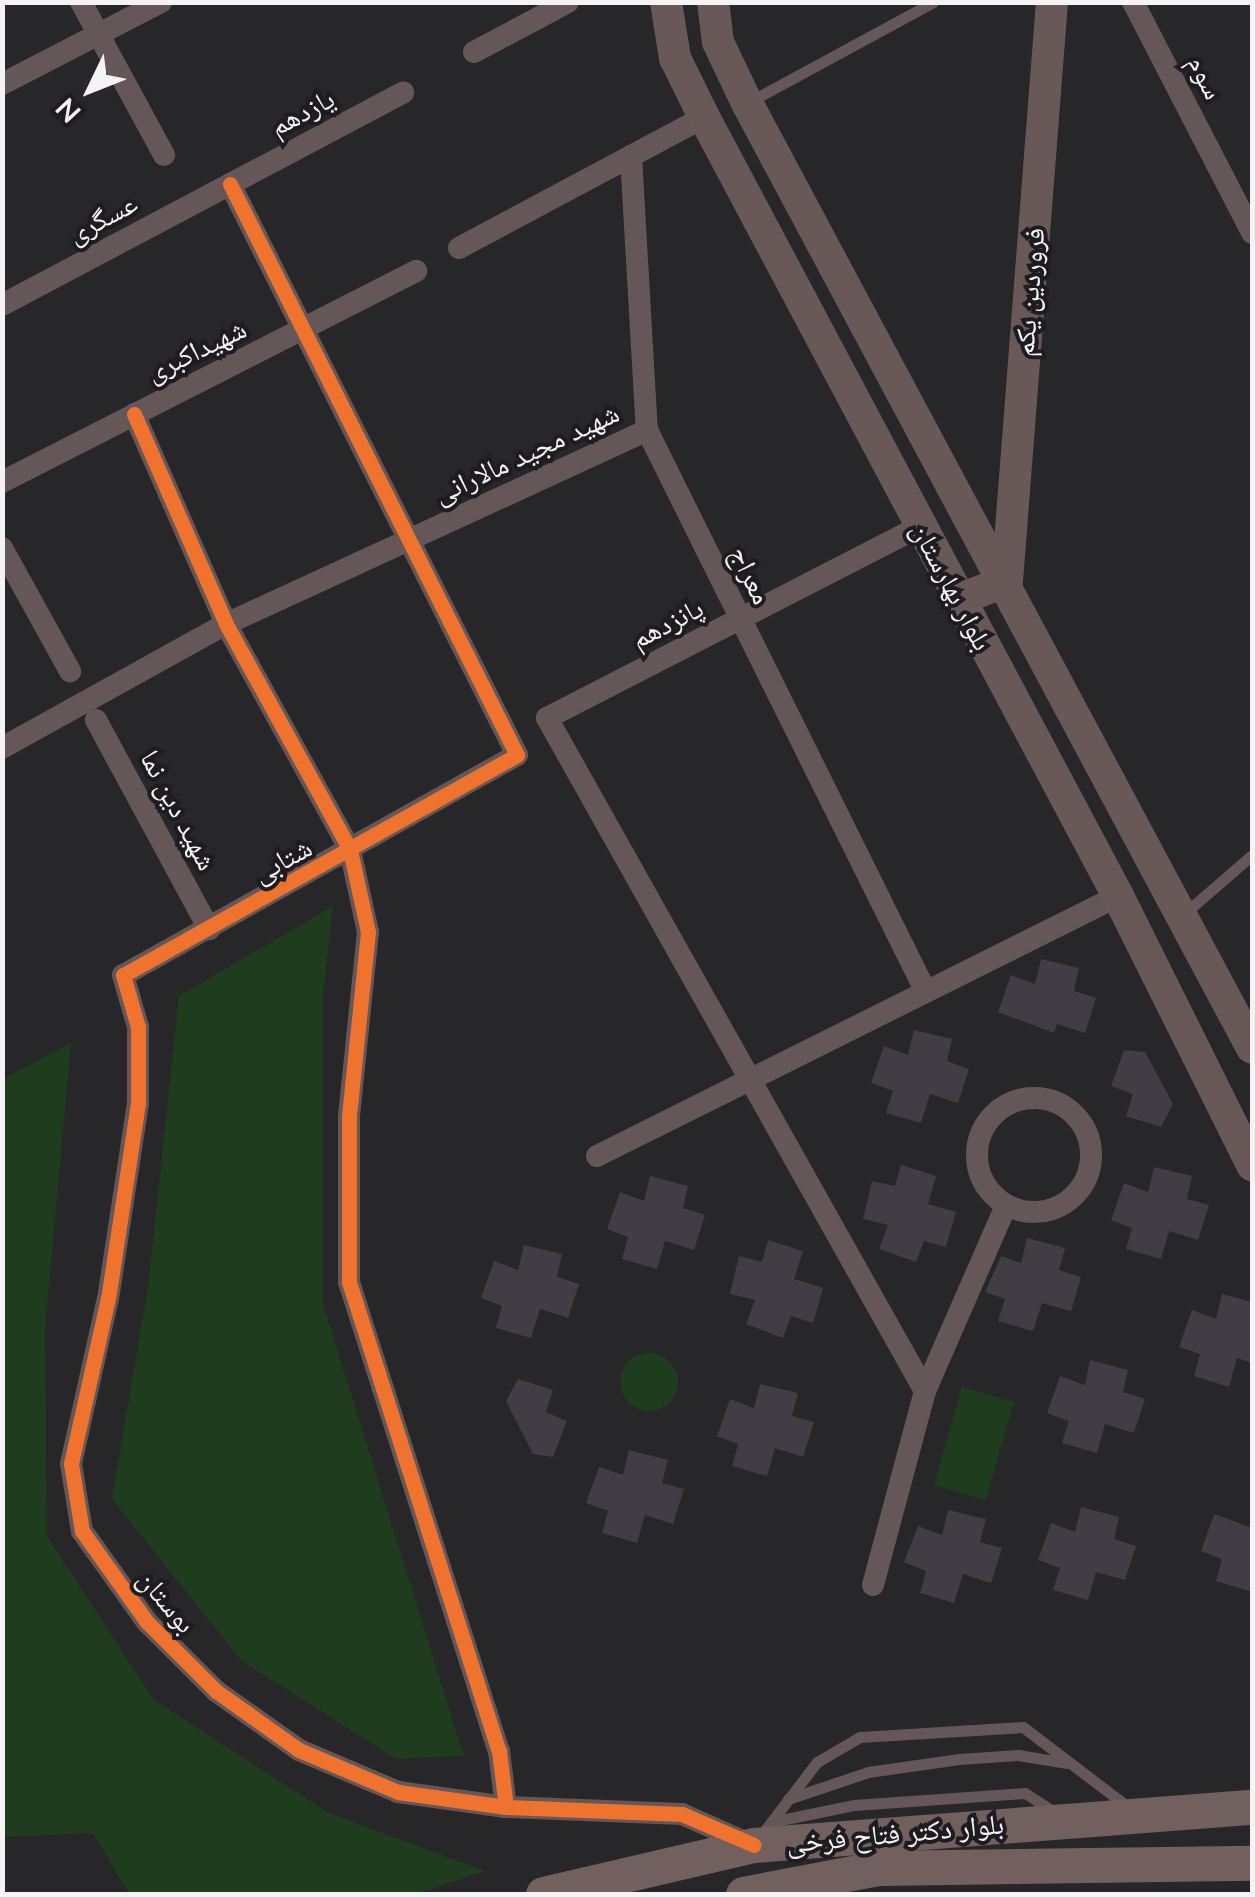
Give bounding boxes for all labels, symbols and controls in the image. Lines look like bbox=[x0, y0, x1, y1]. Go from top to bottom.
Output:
north arrow bbox=[40, 40, 140, 140]
street label: سوم bbox=[1181, 49, 1231, 105]
street label: یازدهم bbox=[264, 81, 340, 143]
text: N bbox=[48, 91, 88, 130]
street label: عسگری bbox=[61, 186, 143, 250]
street label: فروردین یکم bbox=[1007, 226, 1051, 358]
street label: شهیداکبری bbox=[140, 311, 252, 389]
street label: شهید مجید مالارانی bbox=[428, 395, 624, 511]
street label: بلوار بهارستان bbox=[904, 516, 1000, 656]
street label: معراج bbox=[723, 541, 779, 609]
street label: پانزدهم bbox=[625, 591, 709, 655]
street label: شهید دین نما bbox=[133, 744, 225, 876]
street label: شتابی bbox=[247, 830, 317, 890]
street label: بوستان bbox=[131, 1562, 203, 1640]
street label: بلوار دکتر فتاح فرخی bbox=[785, 1807, 1005, 1859]

